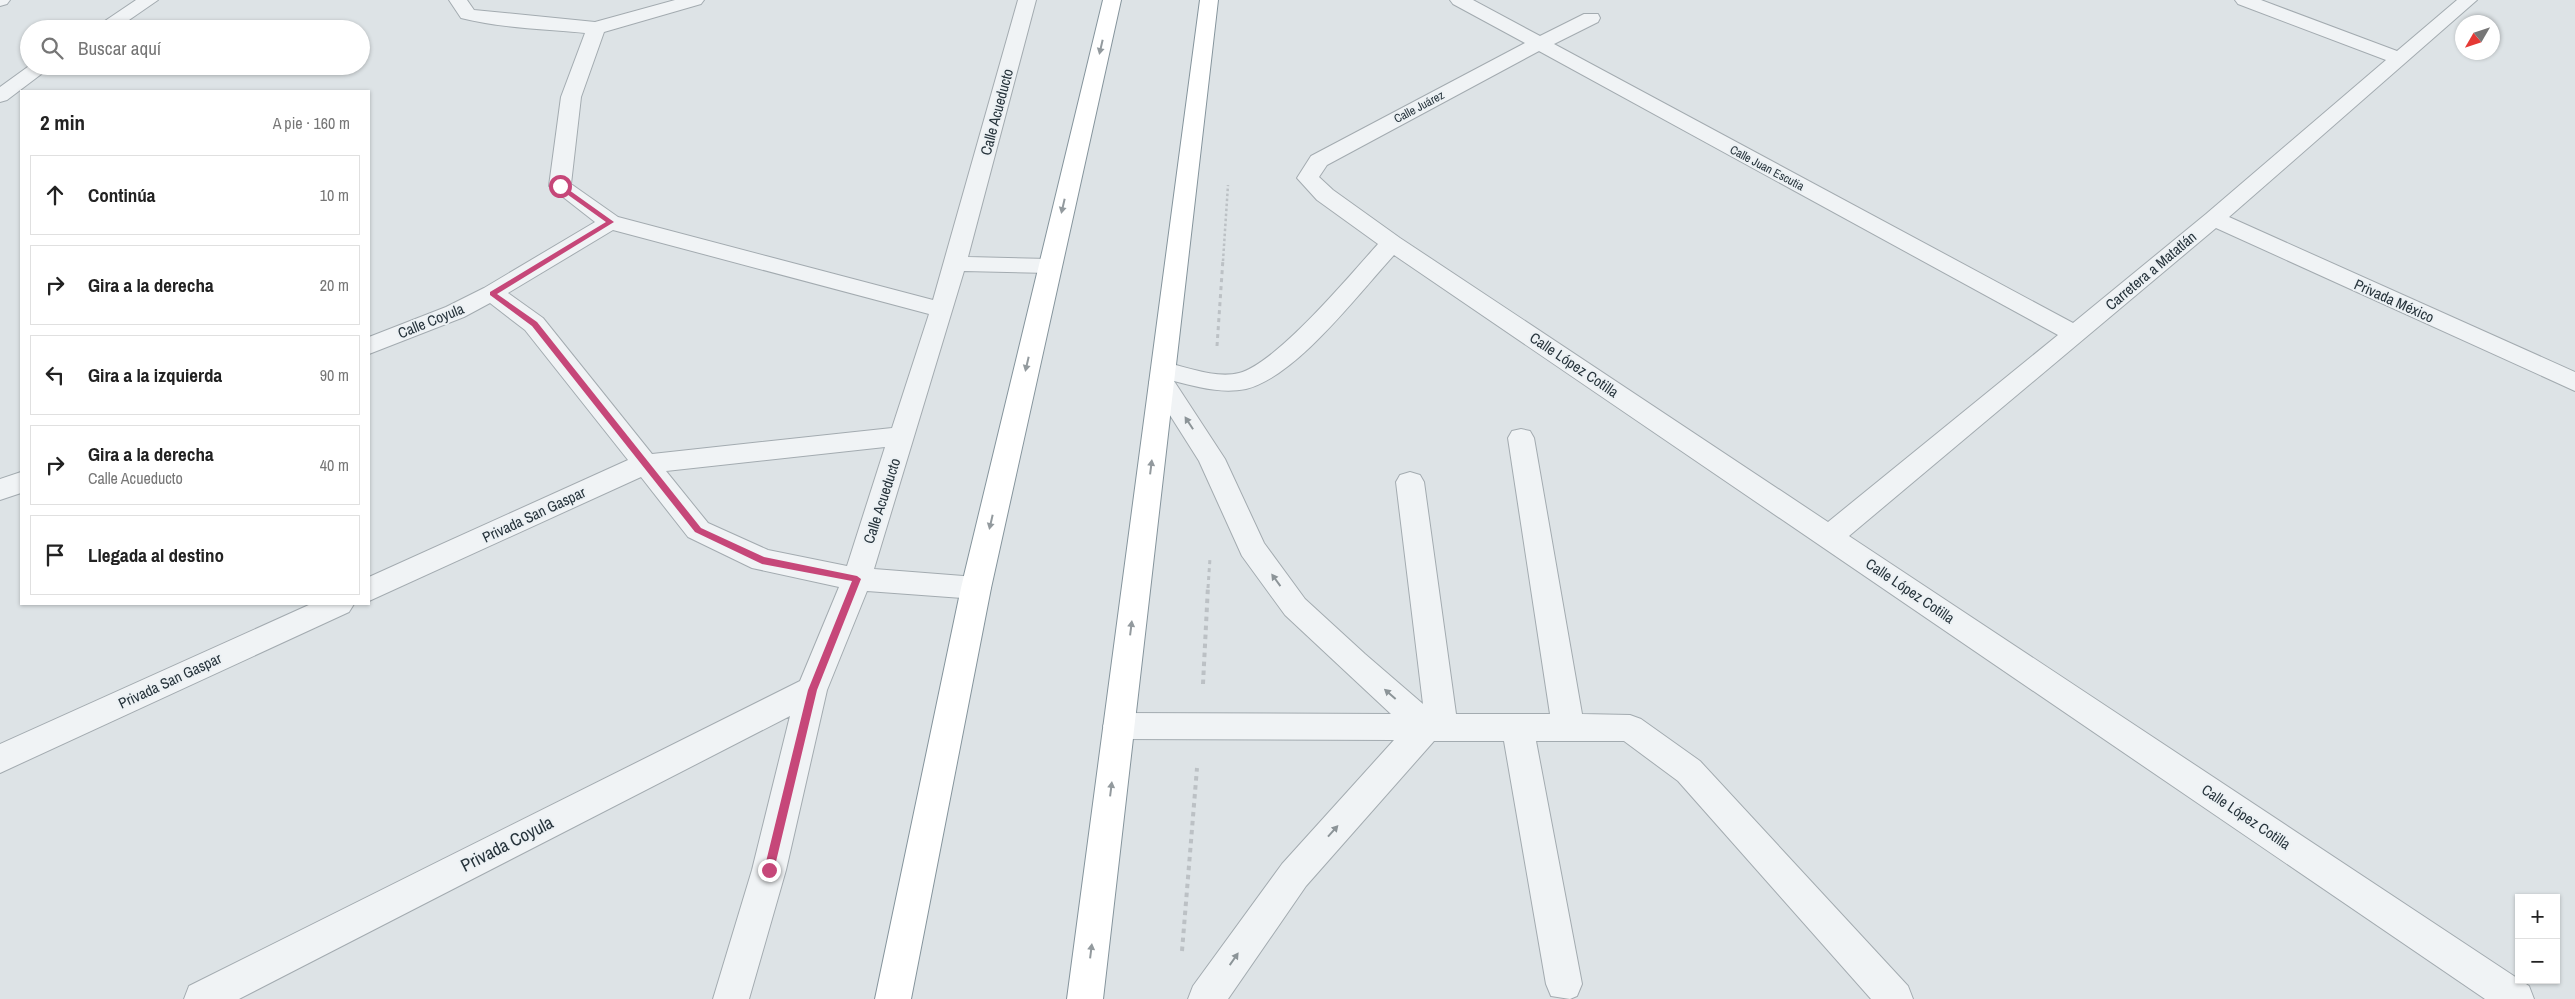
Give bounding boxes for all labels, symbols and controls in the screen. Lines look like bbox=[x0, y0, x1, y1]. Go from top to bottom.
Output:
north arrow bbox=[2455, 15, 2500, 60]
search box bbox=[20, 20, 370, 75]
icon: search bbox=[38, 34, 66, 62]
text: Buscar aquí bbox=[78, 35, 161, 61]
one-way arrow bbox=[1097, 40, 1105, 55]
street label: Calle Acueducto bbox=[975, 66, 1018, 158]
street label: Calle Juárez bbox=[1391, 87, 1447, 127]
text: 2 min bbox=[40, 108, 85, 137]
text: A pie · 160 m bbox=[273, 112, 350, 134]
street label: Calle Juan Escutia bbox=[1727, 142, 1807, 195]
route start bbox=[549, 175, 572, 198]
icon: ahead bbox=[41, 181, 69, 209]
text: Continúa bbox=[88, 182, 156, 208]
text: 10 m bbox=[320, 184, 349, 206]
one-way arrow bbox=[1059, 198, 1067, 213]
street label: Carretera a Matatlán bbox=[2101, 226, 2201, 315]
icon: right bbox=[41, 271, 69, 299]
text: Gira a la derecha bbox=[88, 272, 214, 298]
text: 20 m bbox=[320, 274, 349, 296]
street label: Privada México bbox=[2351, 274, 2438, 328]
street label: Calle Coyula bbox=[395, 298, 467, 343]
street label: Calle López Cotilla bbox=[1526, 327, 1623, 402]
one-way arrow bbox=[1023, 356, 1031, 371]
icon: left bbox=[41, 361, 69, 389]
text: Gira a la izquierda bbox=[88, 362, 222, 388]
text: 90 m bbox=[320, 364, 349, 386]
one-way arrow bbox=[1184, 416, 1194, 429]
text: Gira a la derecha bbox=[88, 441, 214, 467]
icon: right bbox=[41, 451, 69, 479]
text: 40 m bbox=[320, 454, 349, 476]
street label: Calle Acueducto bbox=[858, 455, 905, 546]
one-way arrow bbox=[1148, 459, 1156, 475]
text: Calle Acueducto bbox=[88, 467, 183, 489]
street label: Privada San Gaspar bbox=[479, 481, 589, 548]
one-way arrow bbox=[987, 515, 995, 530]
icon: arrive bbox=[41, 541, 69, 569]
text: Llegada al destino bbox=[88, 542, 224, 568]
street label: Calle López Cotilla bbox=[1862, 553, 1959, 628]
one-way arrow bbox=[1270, 574, 1281, 587]
one-way arrow bbox=[1127, 620, 1135, 636]
street label: Privada San Gaspar bbox=[115, 647, 225, 714]
one-way arrow bbox=[1384, 689, 1397, 700]
street label: Calle López Cotilla bbox=[2198, 779, 2295, 854]
one-way arrow bbox=[1107, 781, 1115, 797]
street label: Privada Coyula bbox=[456, 810, 557, 878]
one-way arrow bbox=[1327, 825, 1339, 837]
route end bbox=[758, 859, 781, 882]
map controls bbox=[2515, 894, 2560, 984]
button: + bbox=[2515, 894, 2560, 939]
button: − bbox=[2515, 939, 2560, 984]
one-way arrow bbox=[1087, 942, 1095, 958]
one-way arrow bbox=[1229, 953, 1239, 966]

